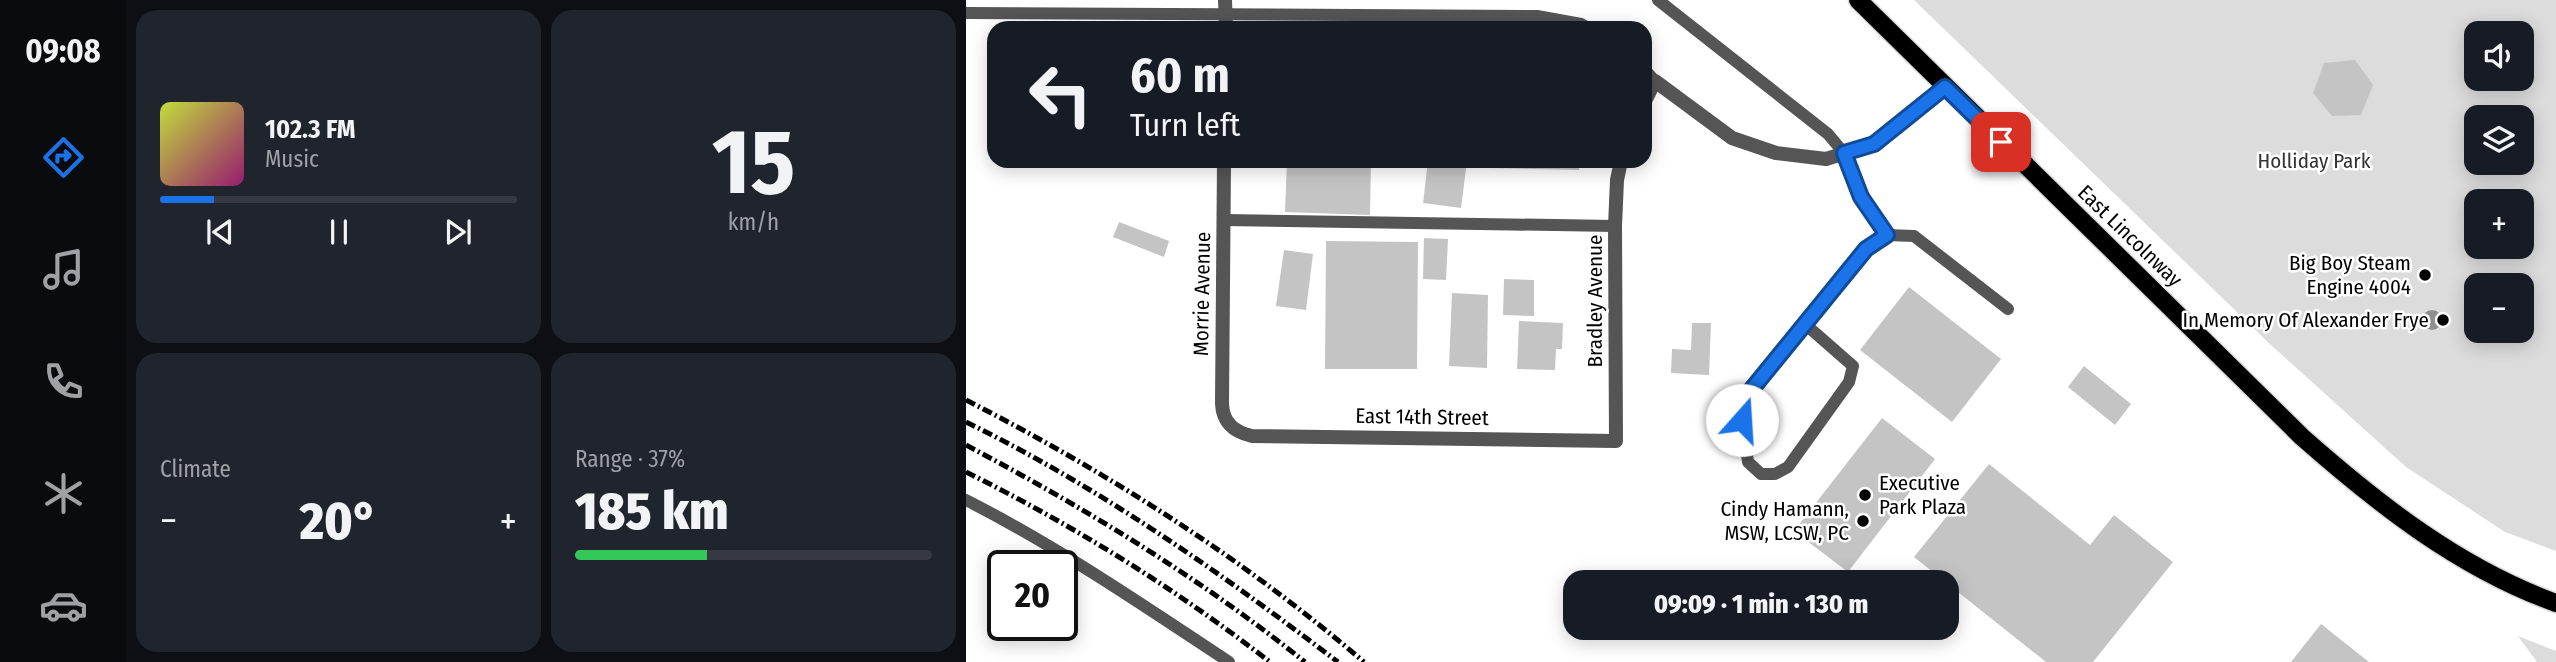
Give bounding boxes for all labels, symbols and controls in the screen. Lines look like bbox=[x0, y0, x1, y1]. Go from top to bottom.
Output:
map controls bbox=[2464, 21, 2534, 343]
button: sound bbox=[2464, 21, 2534, 91]
text: 09:08 bbox=[25, 32, 101, 70]
text: 60 m bbox=[1130, 46, 1230, 105]
icon: left bbox=[1015, 49, 1106, 140]
button: layers bbox=[2464, 105, 2534, 175]
text: Turn left bbox=[1130, 106, 1240, 144]
text: 15 bbox=[712, 108, 795, 217]
pin bbox=[1971, 112, 2031, 172]
text: 102.3 FM bbox=[265, 114, 356, 145]
icon: arrive bbox=[1982, 123, 2020, 161]
icon: directions bbox=[39, 133, 88, 182]
text: Music bbox=[265, 145, 319, 173]
park label: Holliday Park bbox=[2258, 148, 2371, 174]
street label: East Lincolnway bbox=[2072, 180, 2188, 293]
button: + bbox=[2464, 189, 2534, 259]
text: km/h bbox=[728, 208, 779, 236]
icon: previous bbox=[201, 213, 239, 251]
icon: pause bbox=[320, 213, 358, 251]
icon: next bbox=[439, 213, 477, 251]
street label: Morrie Avenue bbox=[1188, 232, 1216, 356]
street label: Bradley Avenue bbox=[1582, 235, 1608, 367]
icon: music bbox=[39, 245, 88, 294]
place label: Big Boy Steam Engine 4004 bbox=[2289, 250, 2411, 300]
marker: Big Boy Steam Engine 4004 bbox=[2417, 267, 2433, 283]
button: − bbox=[2464, 273, 2534, 343]
place label: In Memory Of Alexander Frye bbox=[2183, 307, 2429, 333]
marker: In Memory Of Alexander Frye bbox=[2435, 312, 2451, 328]
icon: phone bbox=[39, 357, 88, 406]
position arrow bbox=[1705, 383, 1779, 457]
street label: East 14th Street bbox=[1355, 403, 1489, 431]
text: Range · 37% bbox=[575, 445, 685, 473]
text: Climate bbox=[160, 455, 231, 483]
icon: climate bbox=[39, 469, 88, 518]
place label: Executive Park Plaza bbox=[1879, 470, 1966, 520]
text: 185 km bbox=[575, 480, 729, 543]
marker: Executive Park Plaza bbox=[1857, 487, 1873, 503]
text: 20° bbox=[300, 490, 377, 553]
place label: Cindy Hamann, MSW, LCSW, PC bbox=[1720, 496, 1849, 546]
text: − bbox=[160, 498, 177, 544]
text: + bbox=[500, 498, 517, 544]
marker: Cindy Hamann, MSW, LCSW, PC bbox=[1855, 513, 1871, 529]
speed limit sign: 20 bbox=[987, 550, 1078, 641]
icon: car bbox=[39, 581, 88, 630]
text: 09:09 · 1 min · 130 m bbox=[1654, 589, 1868, 620]

